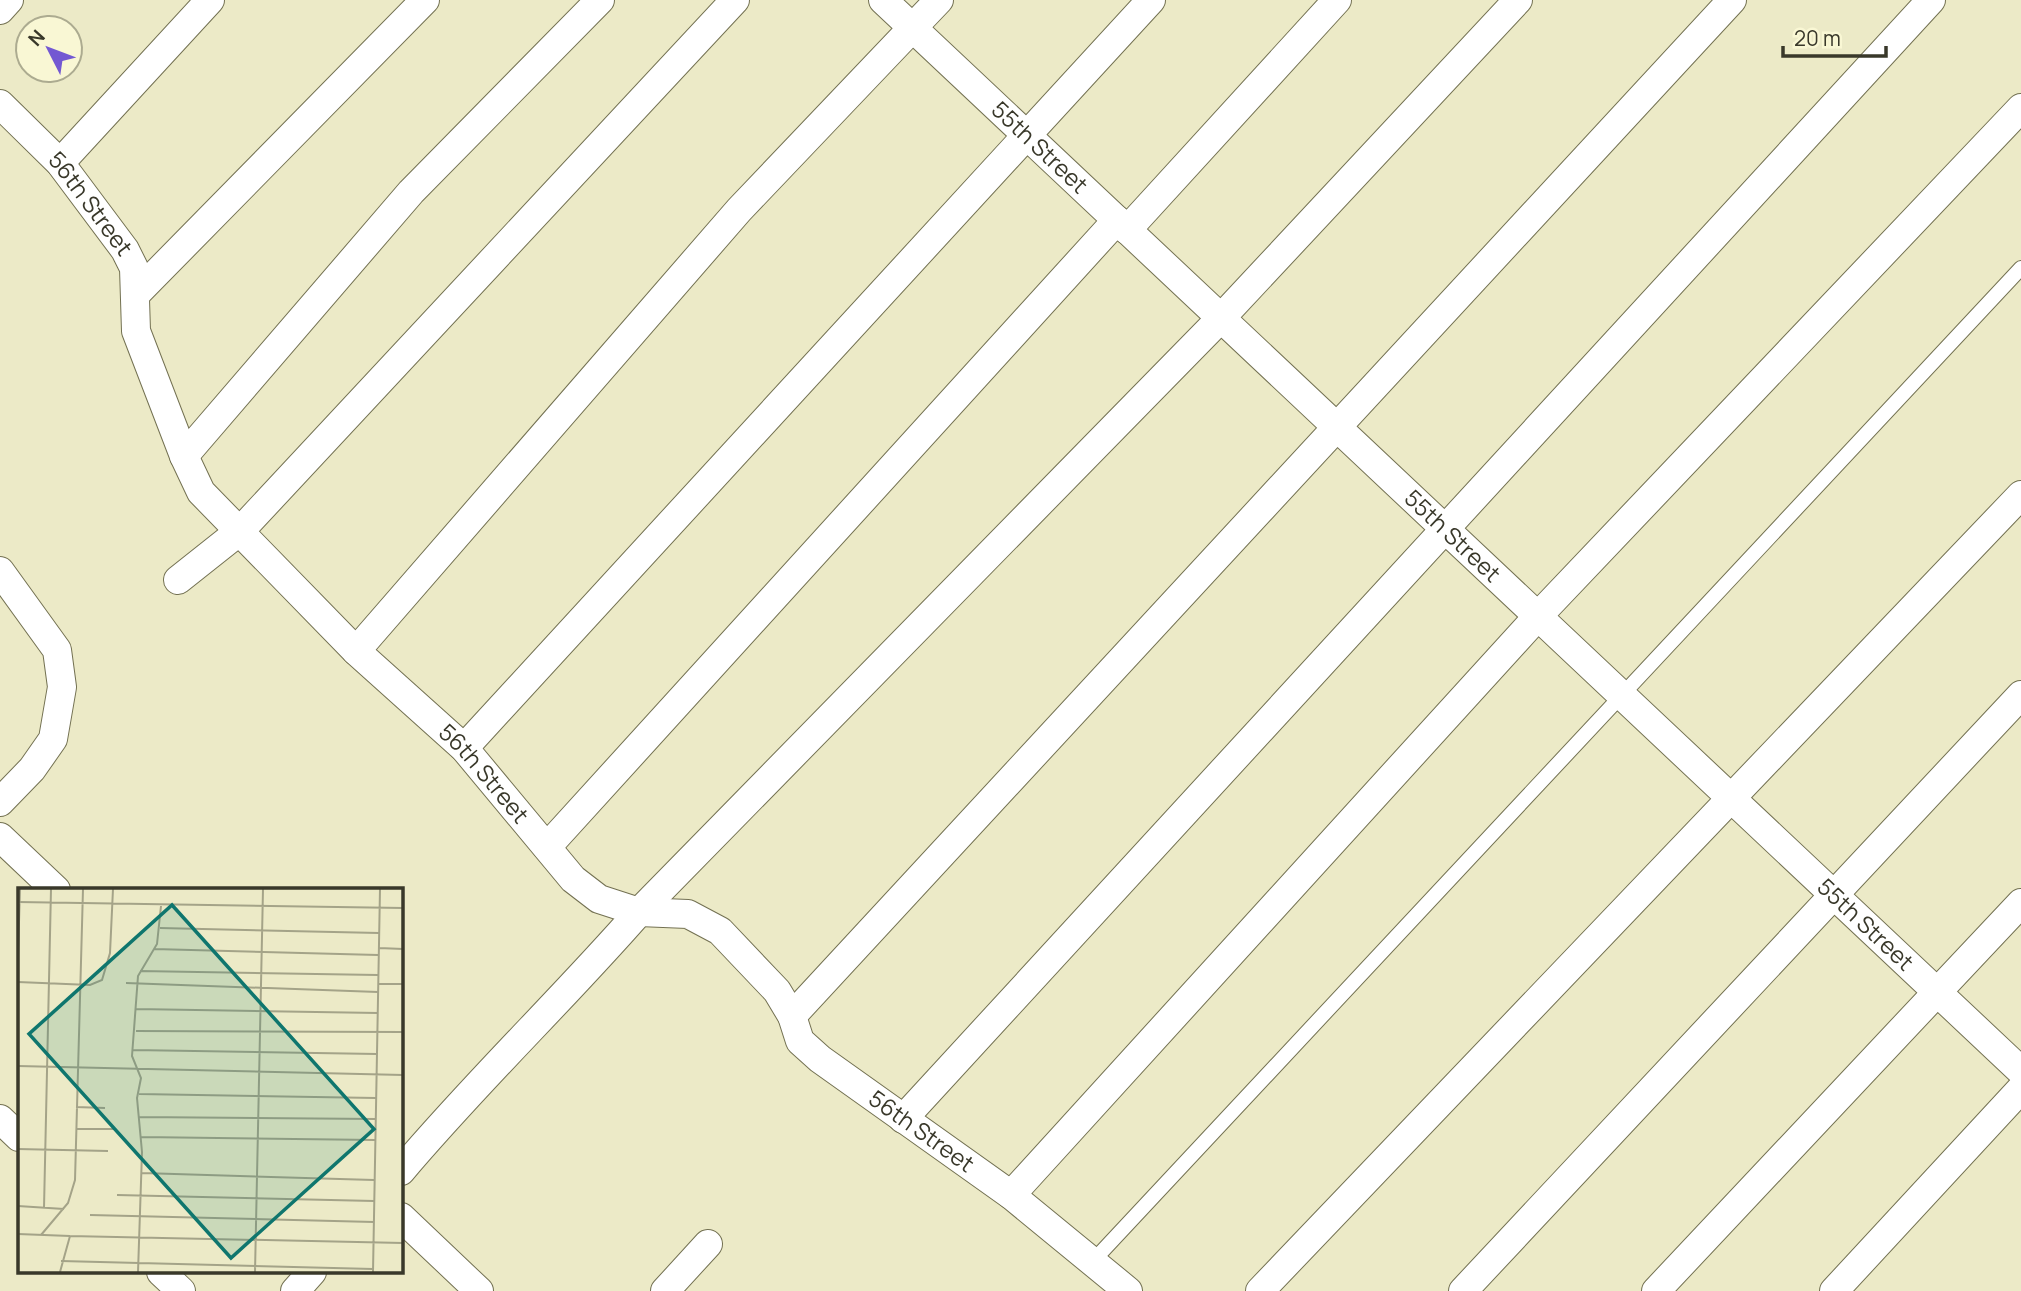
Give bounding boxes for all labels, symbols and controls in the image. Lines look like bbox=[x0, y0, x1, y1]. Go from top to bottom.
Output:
north arrow bbox=[14, 14, 84, 84]
scale bar bbox=[1783, 14, 1886, 58]
text: N bbox=[22, 24, 51, 51]
text: 20 m bbox=[1794, 24, 1841, 52]
street label: 55th Street bbox=[985, 93, 1096, 200]
street label: 56th Street bbox=[42, 144, 141, 262]
street label: 55th Street bbox=[1398, 482, 1508, 589]
street label: 56th Street bbox=[432, 716, 537, 829]
street label: 55th Street bbox=[1811, 870, 1921, 977]
inset map bbox=[18, 888, 402, 1274]
street label: 56th Street bbox=[863, 1082, 981, 1179]

